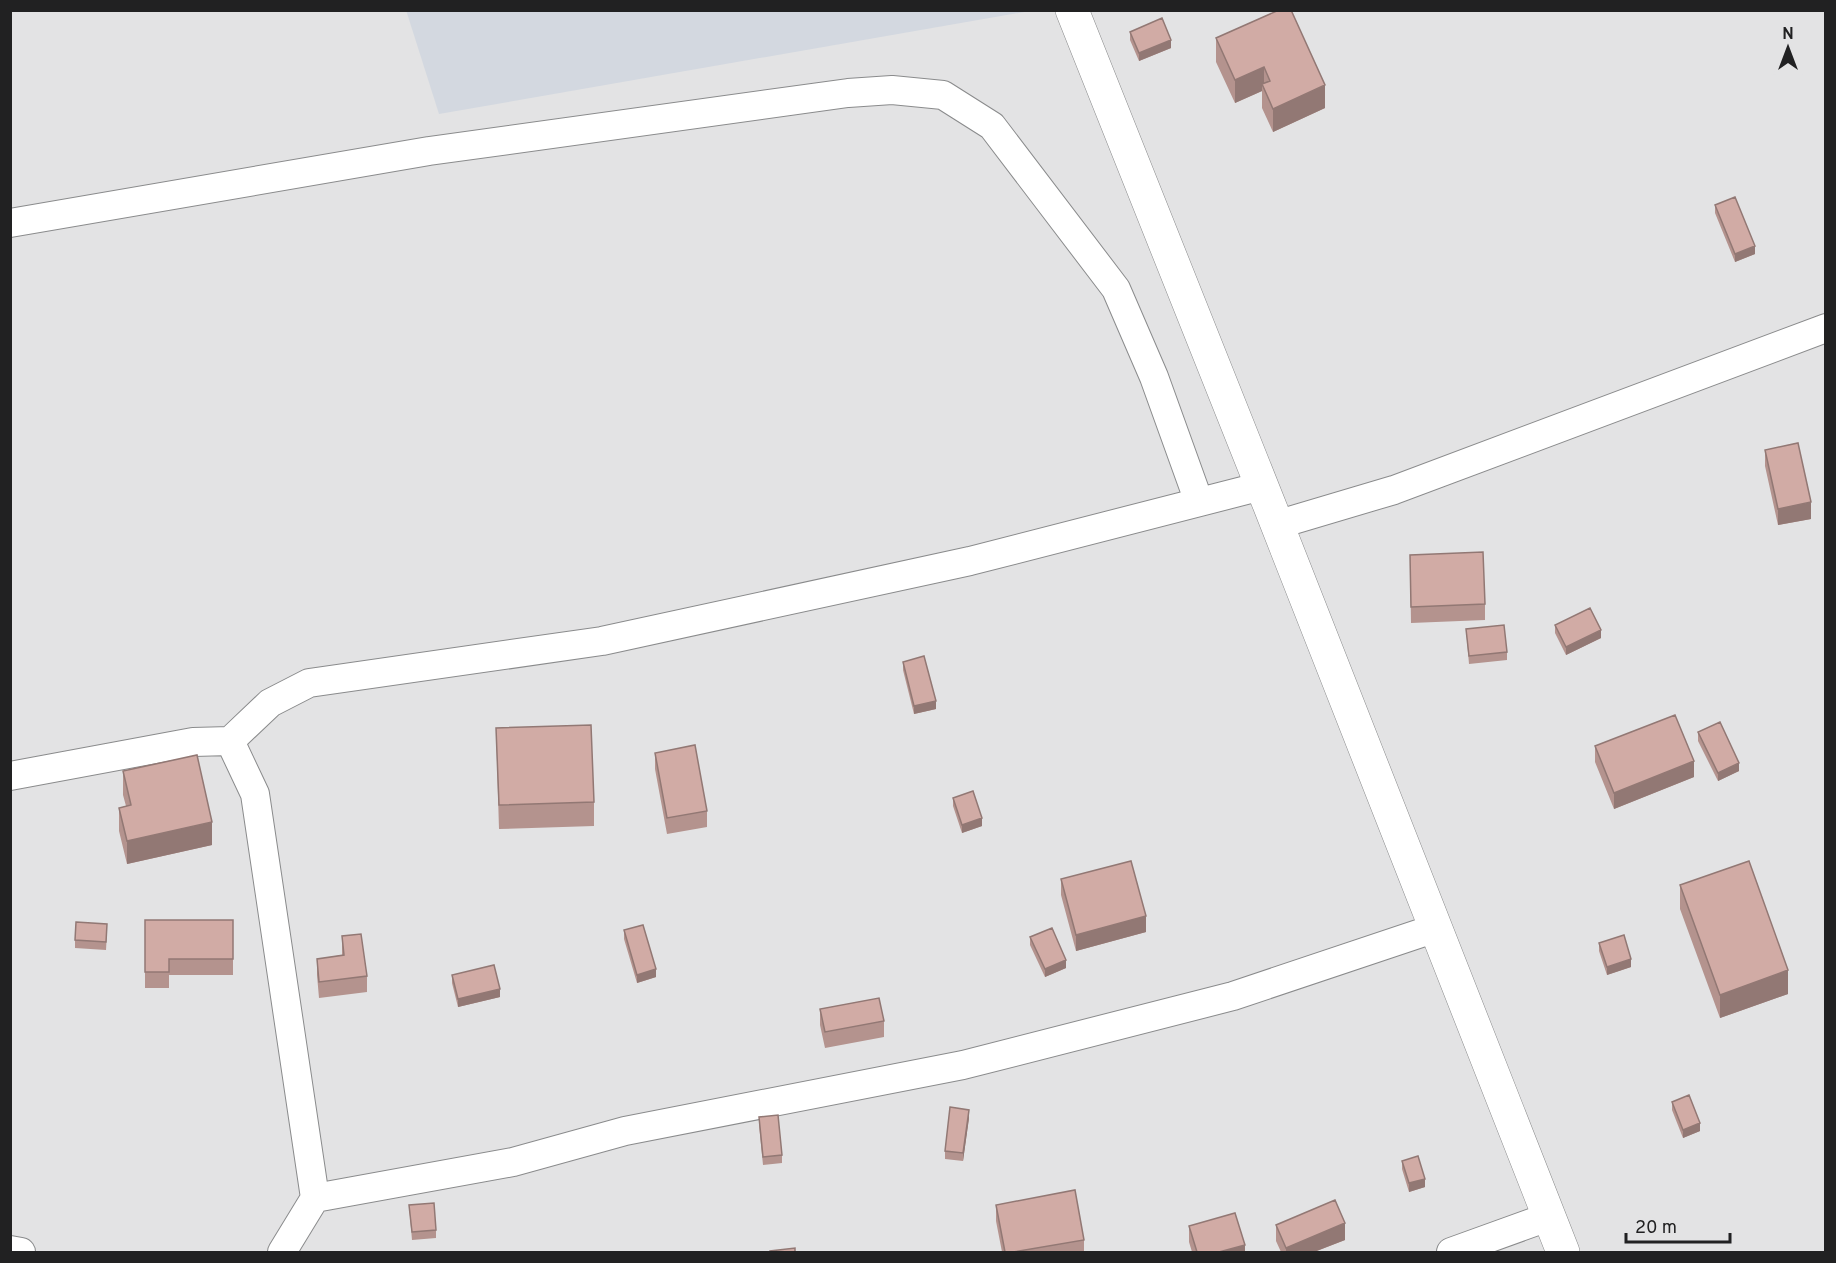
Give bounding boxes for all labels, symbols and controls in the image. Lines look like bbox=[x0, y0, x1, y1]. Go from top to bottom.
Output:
north arrow bbox=[1758, 18, 1818, 78]
text: N bbox=[1782, 25, 1794, 45]
scale bar bbox=[1626, 1206, 1730, 1244]
text: 20 m bbox=[1635, 1217, 1677, 1240]

